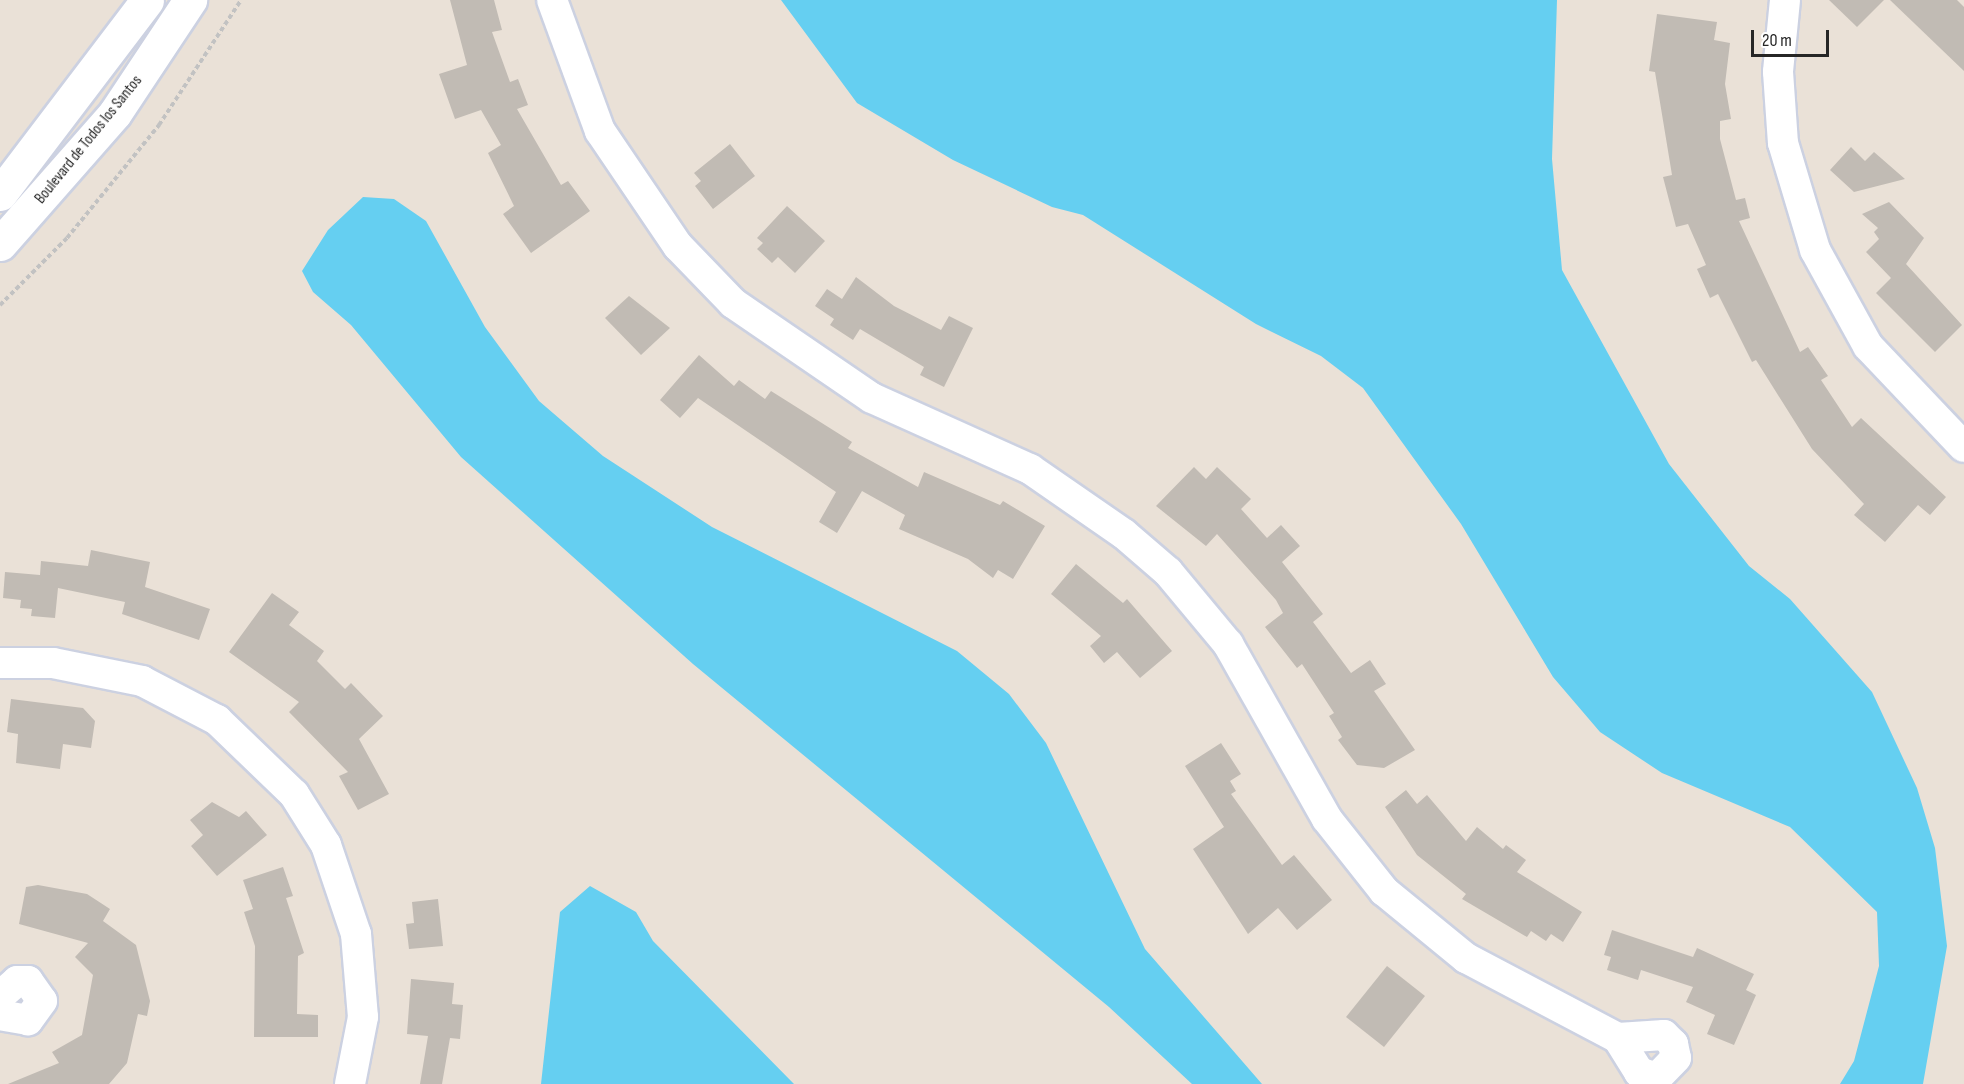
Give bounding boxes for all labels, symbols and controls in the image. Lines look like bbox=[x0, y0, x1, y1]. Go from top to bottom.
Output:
scale bar bbox=[1754, 18, 1832, 56]
text: 20 m bbox=[1762, 30, 1792, 51]
street label: Boulevard de Todos los Santos bbox=[31, 72, 147, 208]

